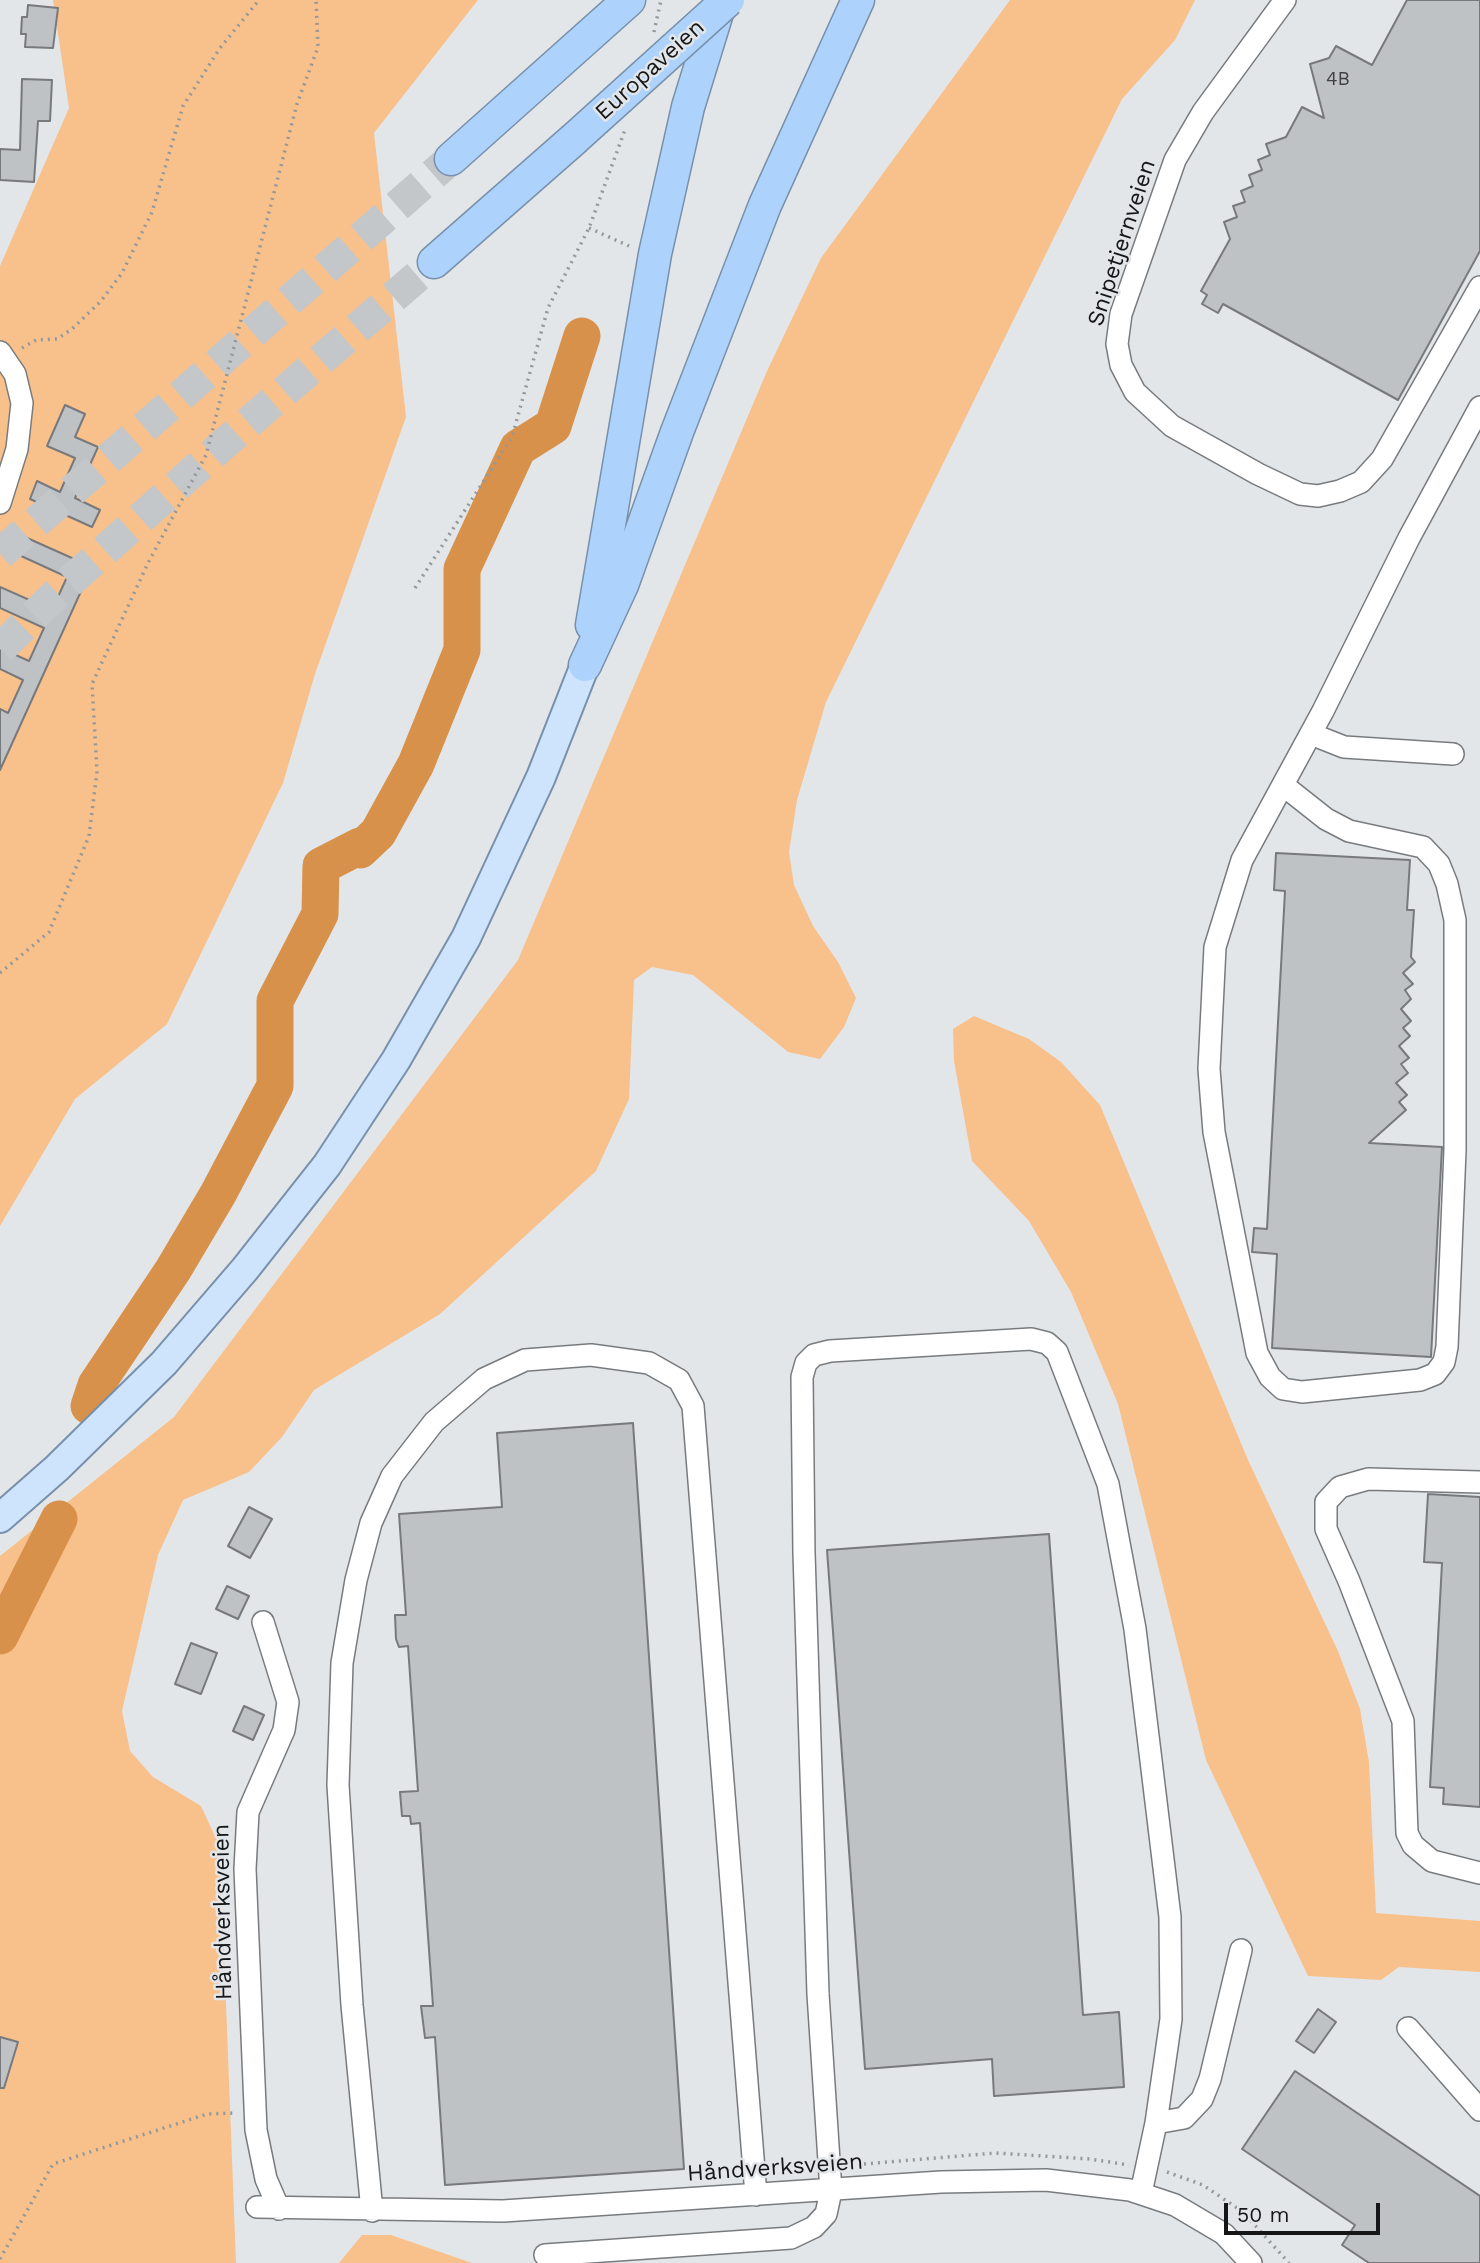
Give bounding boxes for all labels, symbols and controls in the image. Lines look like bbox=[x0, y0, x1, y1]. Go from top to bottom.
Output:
street label: Europaveien bbox=[590, 14, 710, 126]
house number: 4B bbox=[1326, 68, 1350, 90]
street label: Snipetjernveien bbox=[1082, 156, 1162, 330]
street label: Håndverksveien bbox=[208, 1824, 238, 2000]
street label: Håndverksveien bbox=[686, 2148, 864, 2188]
scale bar bbox=[1228, 2190, 1384, 2234]
text: 50 m bbox=[1237, 2202, 1289, 2227]

